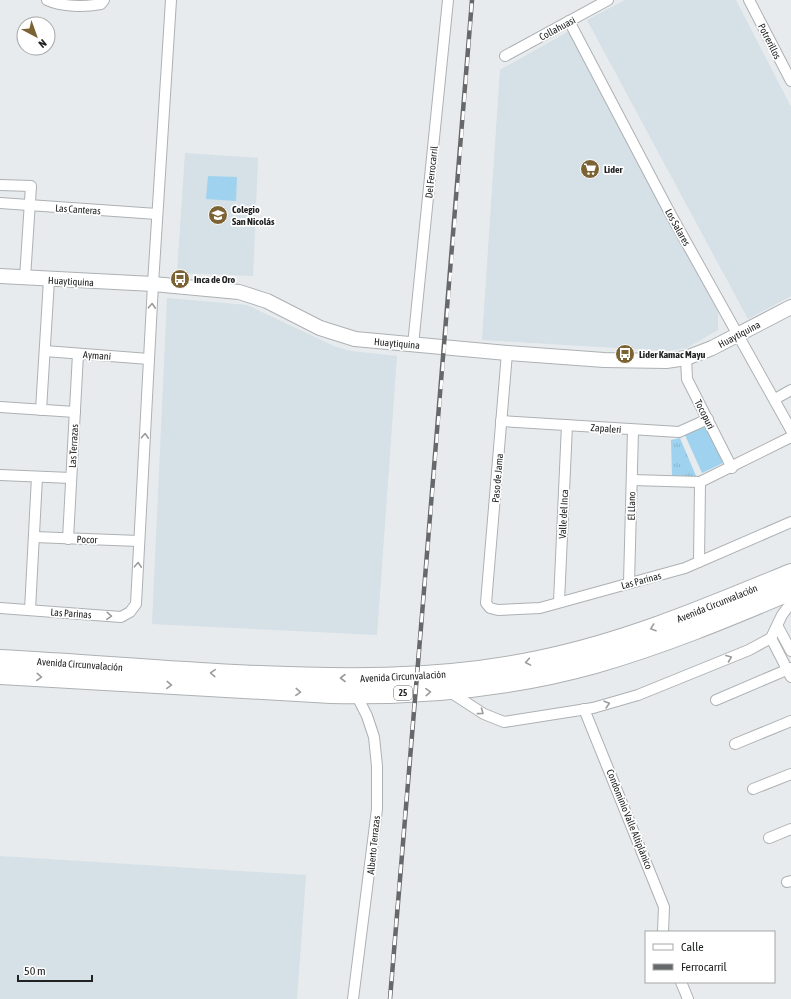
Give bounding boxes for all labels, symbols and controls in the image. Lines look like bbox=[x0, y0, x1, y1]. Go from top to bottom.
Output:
street label: Collahuasi bbox=[537, 14, 577, 43]
north arrow bbox=[16, 16, 56, 56]
street label: Potrerillos bbox=[756, 22, 783, 61]
text: N bbox=[36, 37, 49, 50]
street label: Del Ferrocarril bbox=[423, 145, 440, 199]
supermarket icon: Lider bbox=[579, 158, 601, 180]
place label: Lider bbox=[604, 164, 623, 175]
street label: Las Canteras bbox=[55, 202, 102, 217]
school or university icon: Colegio San Nicolás bbox=[207, 204, 229, 226]
place label: Colegio San Nicolás bbox=[232, 204, 275, 227]
street label: Los Salares bbox=[663, 207, 692, 248]
bus stop icon: Inca de Oro bbox=[169, 268, 191, 290]
place label: Inca de Oro bbox=[194, 274, 236, 285]
street label: Huaytiquina bbox=[48, 275, 95, 288]
one-way arrow bbox=[147, 303, 156, 309]
street label: Huaytiquina bbox=[716, 319, 762, 350]
street label: Huaytiquina bbox=[374, 336, 421, 351]
bus stop icon: Lider Kamac Mayu bbox=[614, 343, 636, 365]
street label: Aymani bbox=[83, 349, 111, 362]
place label: Lider Kamac Mayu bbox=[639, 349, 706, 360]
street label: Tocopuri bbox=[692, 398, 717, 431]
street label: Zapaleri bbox=[590, 422, 622, 435]
street label: Las Terrazas bbox=[67, 423, 80, 468]
one-way arrow bbox=[141, 433, 150, 439]
street label: Paso de Jama bbox=[490, 453, 505, 503]
street label: Valle del Inca bbox=[557, 489, 570, 539]
street label: El Llano bbox=[626, 491, 637, 521]
street label: Pocor bbox=[76, 534, 99, 545]
one-way arrow bbox=[134, 562, 142, 568]
street label: Las Parinas bbox=[620, 570, 663, 591]
street label: Avenida Circunvalación bbox=[675, 582, 759, 625]
street label: Las Parinas bbox=[50, 607, 92, 620]
one-way arrow bbox=[106, 612, 112, 621]
one-way arrow bbox=[650, 623, 657, 632]
one-way arrow bbox=[725, 655, 732, 663]
street label: Avenida Circunvalación bbox=[37, 656, 123, 673]
one-way arrow bbox=[525, 657, 531, 666]
one-way arrow bbox=[210, 668, 216, 677]
street label: Avenida Circunvalación bbox=[360, 669, 446, 684]
one-way arrow bbox=[36, 673, 42, 682]
one-way arrow bbox=[340, 674, 346, 682]
one-way arrow bbox=[166, 681, 172, 690]
road number: 25 bbox=[394, 686, 412, 700]
one-way arrow bbox=[425, 687, 431, 696]
one-way arrow bbox=[295, 688, 301, 697]
one-way arrow bbox=[603, 700, 610, 709]
one-way arrow bbox=[477, 707, 484, 715]
street label: Condominio Valle Altiplánico bbox=[604, 768, 655, 871]
street label: Alberto Terrazas bbox=[365, 815, 382, 875]
legend bbox=[645, 931, 775, 983]
text: Calle bbox=[681, 940, 704, 954]
scale bar bbox=[18, 957, 92, 983]
text: Ferrocarril bbox=[681, 960, 728, 974]
text: 50 m bbox=[24, 964, 46, 978]

